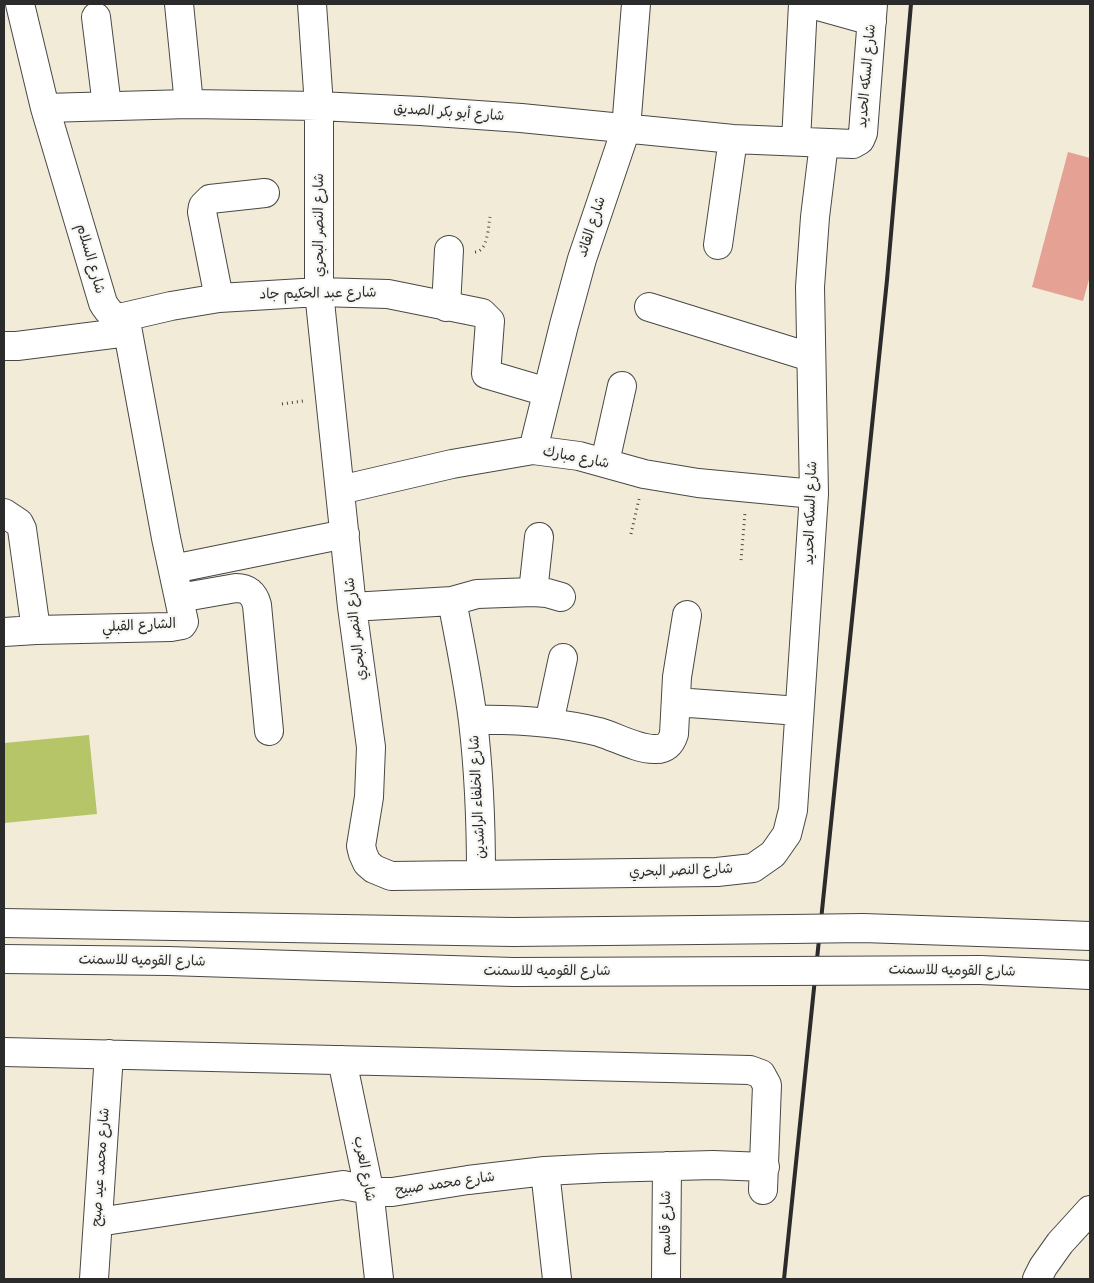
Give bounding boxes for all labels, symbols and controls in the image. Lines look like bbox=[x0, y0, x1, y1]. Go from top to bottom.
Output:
street label: شارع السكه الحديد bbox=[854, 23, 880, 129]
street label: شارع أبو بكر الصديق bbox=[393, 101, 505, 125]
street label: شارع النصر البحري bbox=[311, 173, 327, 277]
street label: شارع القائد bbox=[574, 194, 610, 260]
street label: شارع السلام bbox=[72, 222, 108, 296]
street label: شارع عبد الحكيم جاد bbox=[259, 285, 377, 303]
street label: شارع مبارك bbox=[541, 443, 611, 473]
street label: شارع السكه الحديد bbox=[801, 461, 821, 565]
street label: شارع النصر البحري bbox=[341, 576, 371, 682]
street label: الشارع القبلي bbox=[102, 616, 176, 636]
street label: شارع الخلفاء الراشدين bbox=[466, 735, 490, 859]
street label: شارع النصر البحري bbox=[629, 861, 733, 881]
street label: شارع القوميه للاسمنت bbox=[78, 951, 206, 971]
street label: شارع القوميه للاسمنت bbox=[888, 961, 1016, 981]
street label: شارع القوميه للاسمنت bbox=[483, 963, 611, 979]
street label: شارع محمد عيد صبح bbox=[88, 1107, 114, 1227]
street label: شارع العرب bbox=[349, 1135, 379, 1203]
street label: شارع محمد صبيح bbox=[394, 1169, 496, 1199]
street label: شارع قاسم bbox=[658, 1190, 674, 1256]

